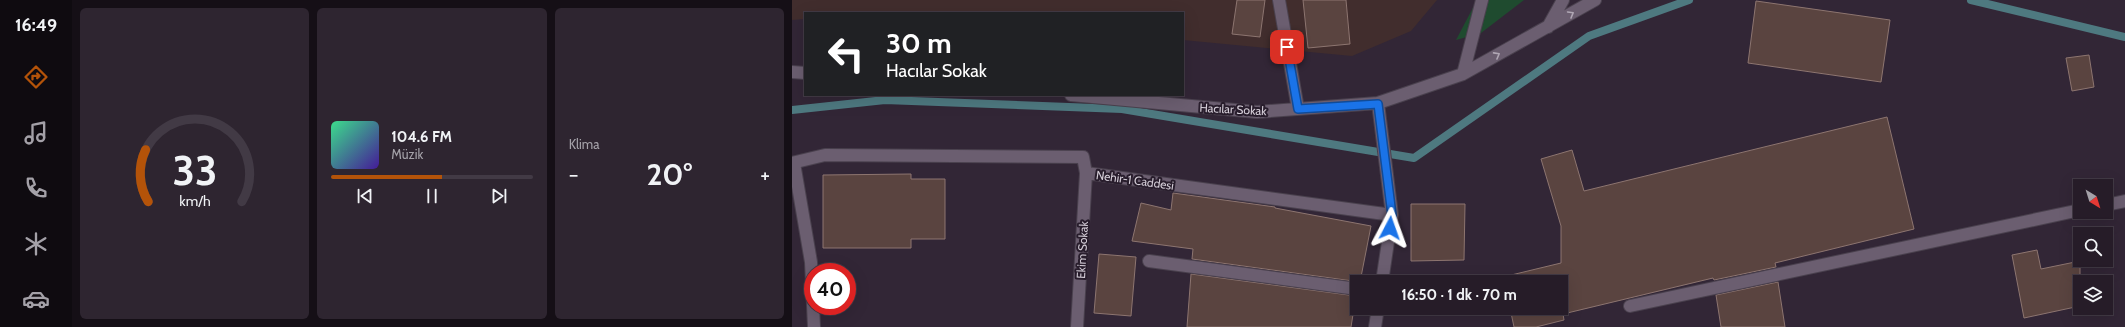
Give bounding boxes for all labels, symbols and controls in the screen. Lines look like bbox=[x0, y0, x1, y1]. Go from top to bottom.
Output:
one-way arrow bbox=[1567, 11, 1574, 18]
text: 16:49 bbox=[15, 14, 57, 36]
text: 30 m bbox=[886, 26, 952, 60]
icon: left bbox=[820, 28, 872, 80]
pin bbox=[1270, 30, 1304, 64]
icon: arrive bbox=[1276, 36, 1298, 58]
one-way arrow bbox=[1493, 52, 1500, 60]
text: Hacılar Sokak bbox=[886, 60, 987, 82]
icon: directions bbox=[22, 63, 50, 91]
street label: Hacılar Sokak bbox=[1199, 100, 1268, 118]
icon: music bbox=[22, 119, 50, 147]
text: 104.6 FM bbox=[391, 128, 452, 146]
text: Klima bbox=[569, 136, 599, 152]
text: 33 bbox=[172, 144, 217, 194]
text: Müzik bbox=[391, 146, 423, 162]
text: 20° bbox=[646, 156, 692, 193]
text: − bbox=[569, 161, 578, 188]
text: + bbox=[760, 161, 770, 188]
street label: Nehir-1 Caddesi bbox=[1095, 167, 1175, 193]
icon: phone bbox=[22, 174, 50, 202]
north arrow bbox=[2073, 179, 2113, 219]
map controls bbox=[2073, 179, 2113, 315]
icon: previous bbox=[354, 185, 376, 207]
icon: pause bbox=[421, 185, 443, 207]
icon: next bbox=[488, 185, 510, 207]
text: km/h bbox=[179, 191, 210, 209]
position arrow bbox=[1369, 207, 1411, 249]
street label: Ekim Sokak bbox=[1073, 220, 1091, 279]
button: search bbox=[2073, 227, 2113, 267]
icon: climate bbox=[22, 230, 50, 258]
speed limit sign: 40 bbox=[804, 263, 856, 315]
button: layers bbox=[2073, 275, 2113, 315]
icon: car bbox=[22, 285, 50, 313]
text: 16:50 · 1 dk · 70 m bbox=[1401, 286, 1517, 304]

